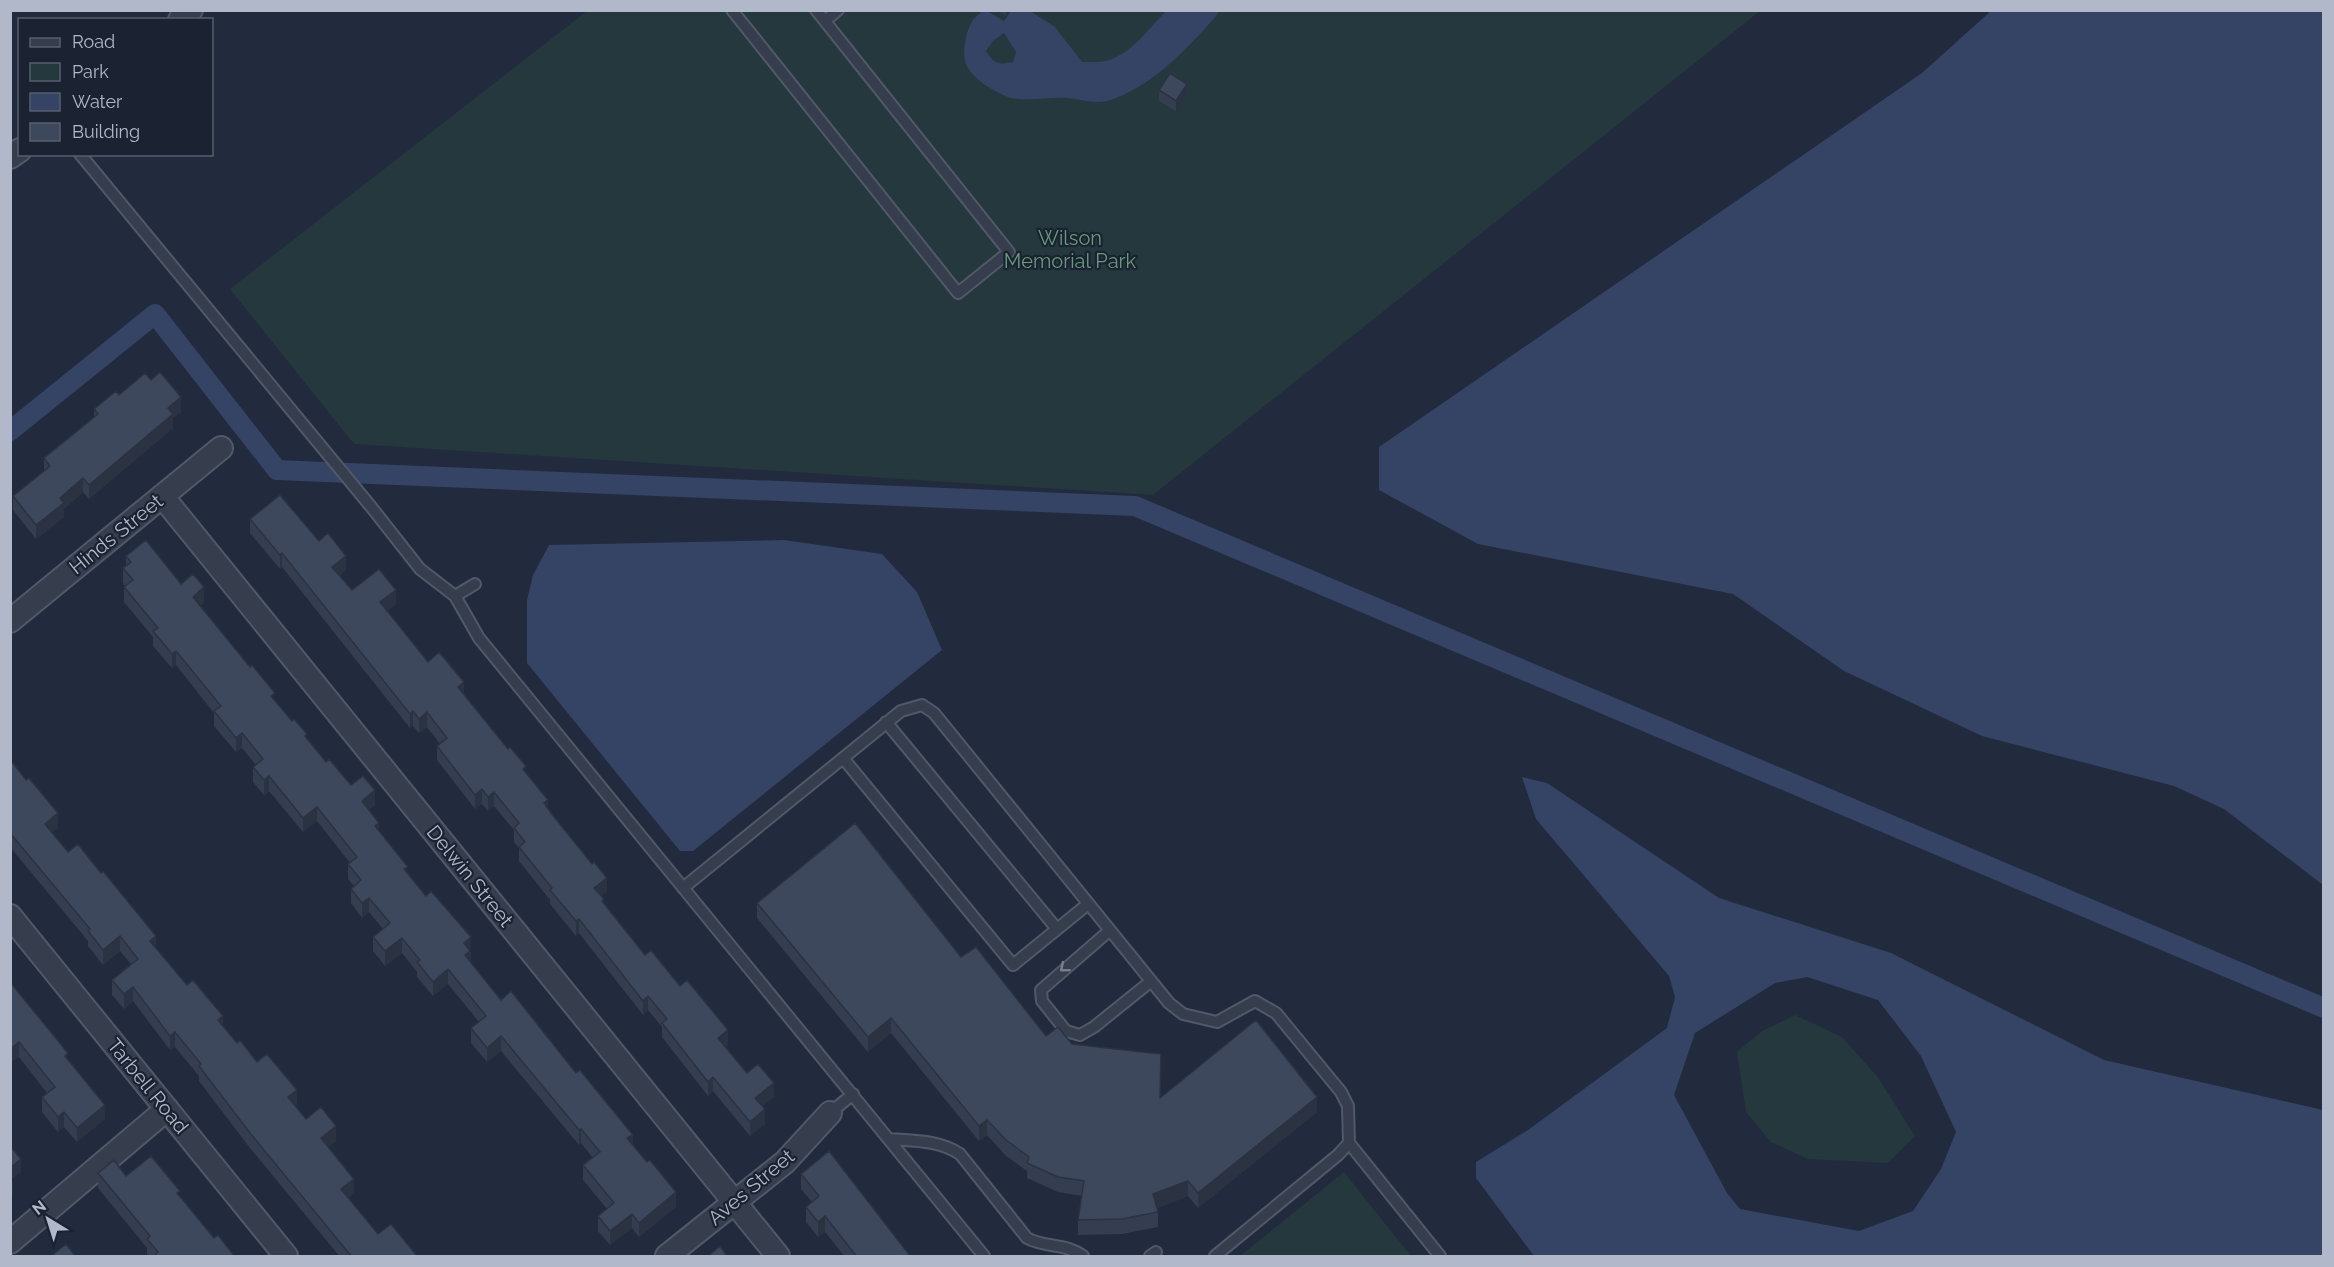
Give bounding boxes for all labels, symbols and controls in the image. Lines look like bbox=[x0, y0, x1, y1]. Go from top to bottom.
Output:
legend bbox=[18, 18, 213, 156]
text: Road bbox=[72, 31, 115, 52]
text: Park bbox=[72, 61, 109, 82]
text: Water bbox=[72, 91, 123, 112]
text: Building bbox=[72, 121, 140, 142]
park label: Wilson Memorial Park bbox=[1004, 226, 1137, 273]
street label: Hinds Street bbox=[64, 489, 168, 579]
street label: Delwin Street bbox=[422, 820, 519, 932]
one-way arrow bbox=[1060, 961, 1071, 972]
street label: Tarbell Road bbox=[102, 1034, 194, 1138]
street label: Aves Street bbox=[703, 1144, 799, 1230]
north arrow bbox=[18, 1189, 78, 1249]
text: N bbox=[28, 1196, 50, 1219]

